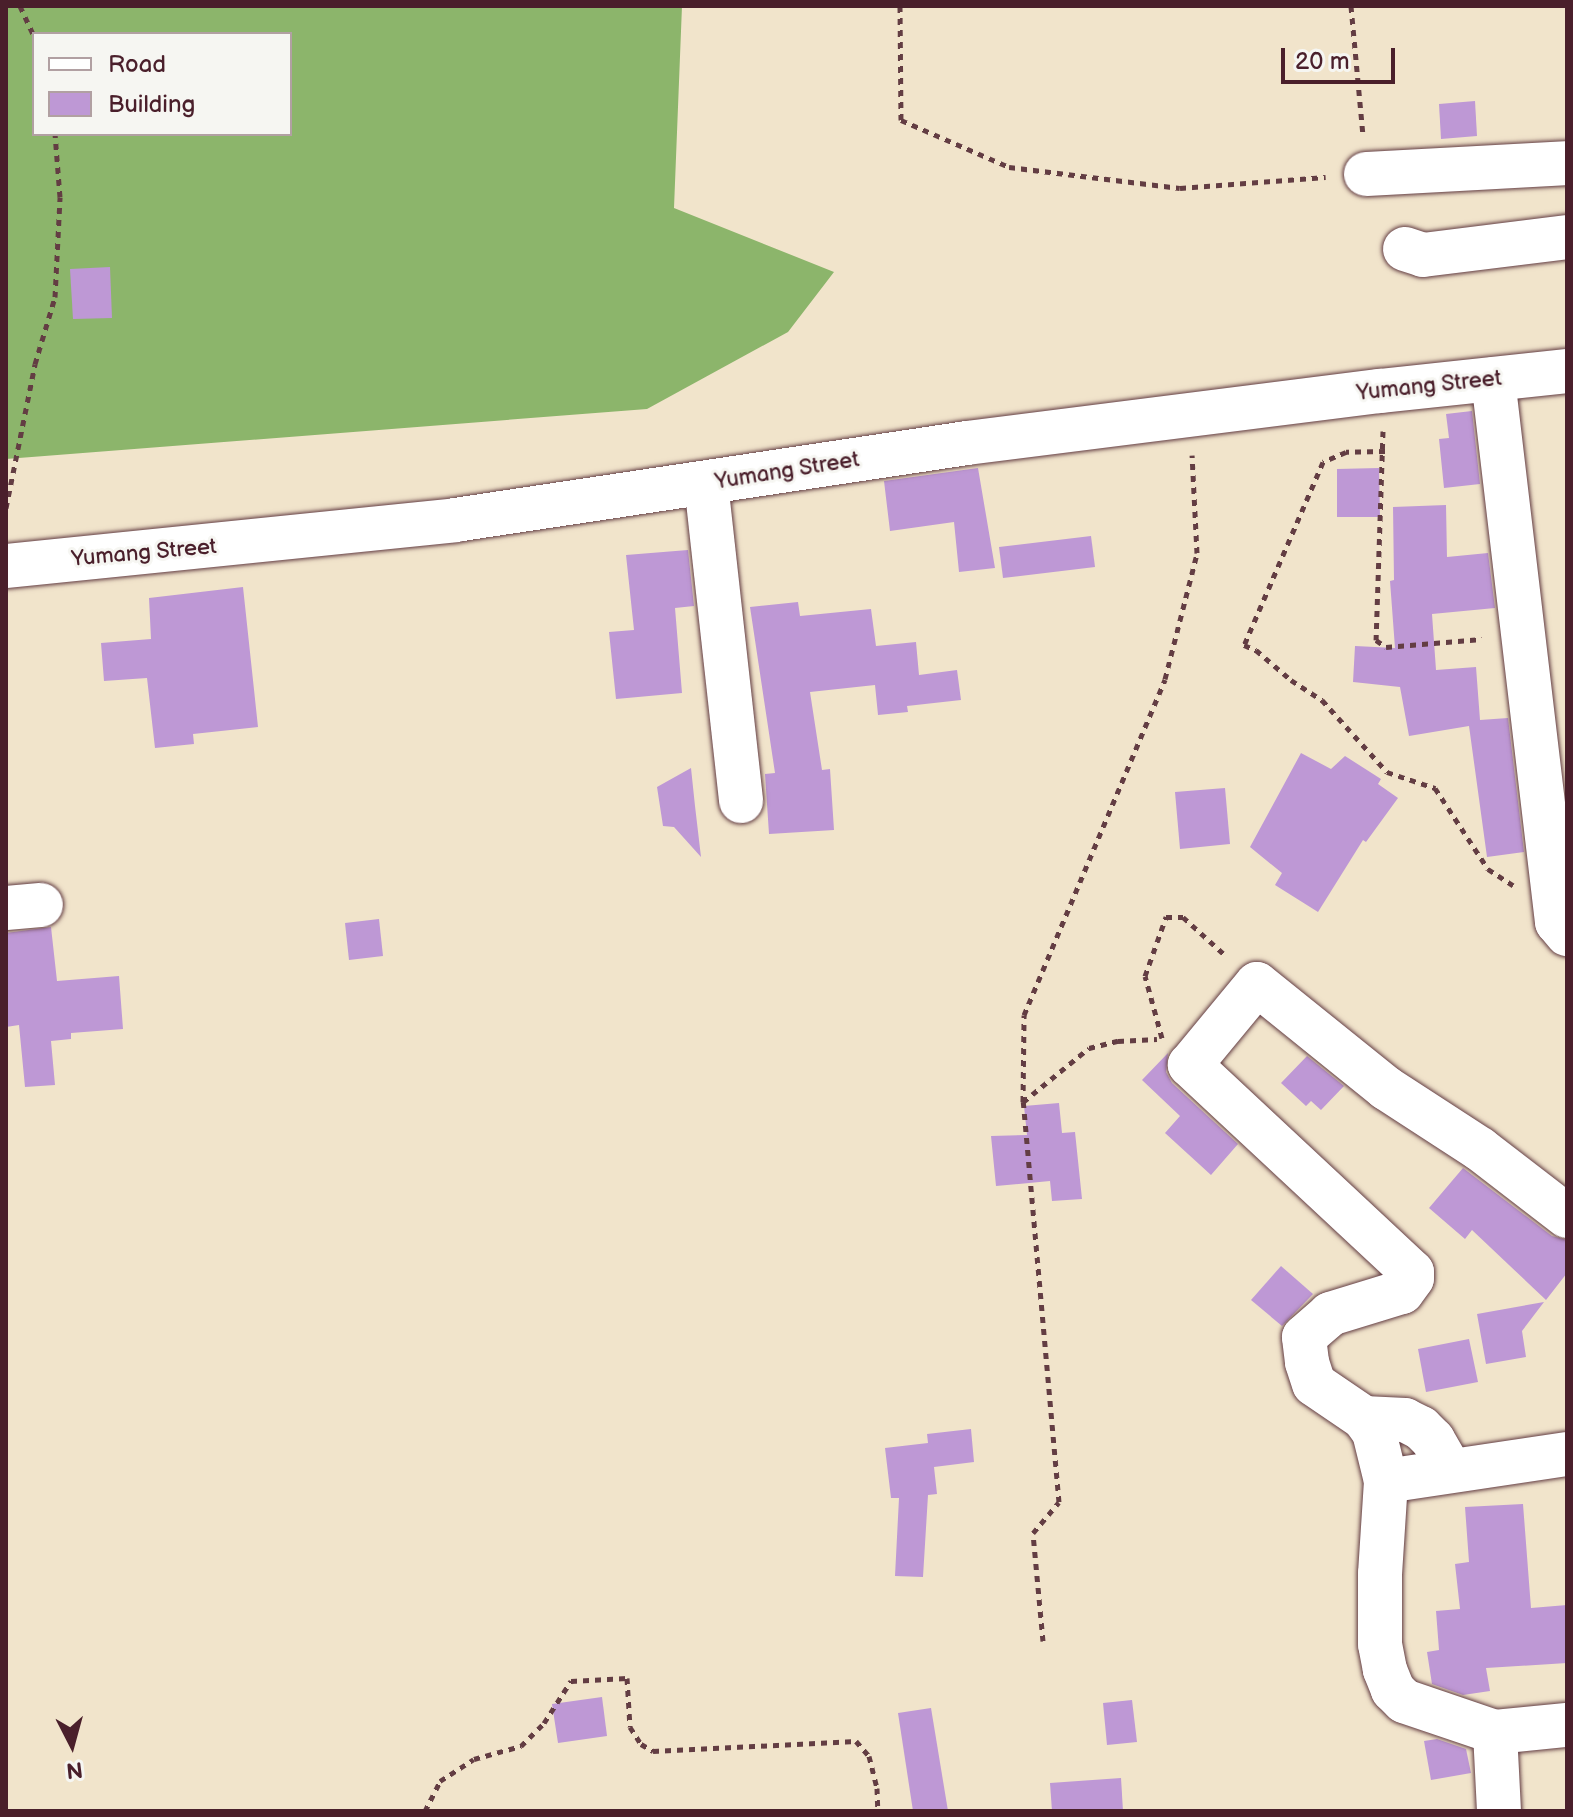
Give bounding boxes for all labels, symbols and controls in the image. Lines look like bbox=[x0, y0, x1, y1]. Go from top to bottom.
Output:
legend bbox=[32, 32, 292, 136]
scale bar bbox=[1285, 32, 1399, 82]
text: 20 m bbox=[1295, 47, 1350, 76]
text: Road bbox=[108, 50, 166, 79]
text: Building bbox=[108, 90, 195, 119]
street label: Yumang Street bbox=[1355, 365, 1503, 407]
street label: Yumang Street bbox=[713, 447, 861, 495]
street label: Yumang Street bbox=[70, 533, 218, 573]
north arrow bbox=[32, 1705, 112, 1785]
text: N bbox=[65, 1755, 84, 1784]

